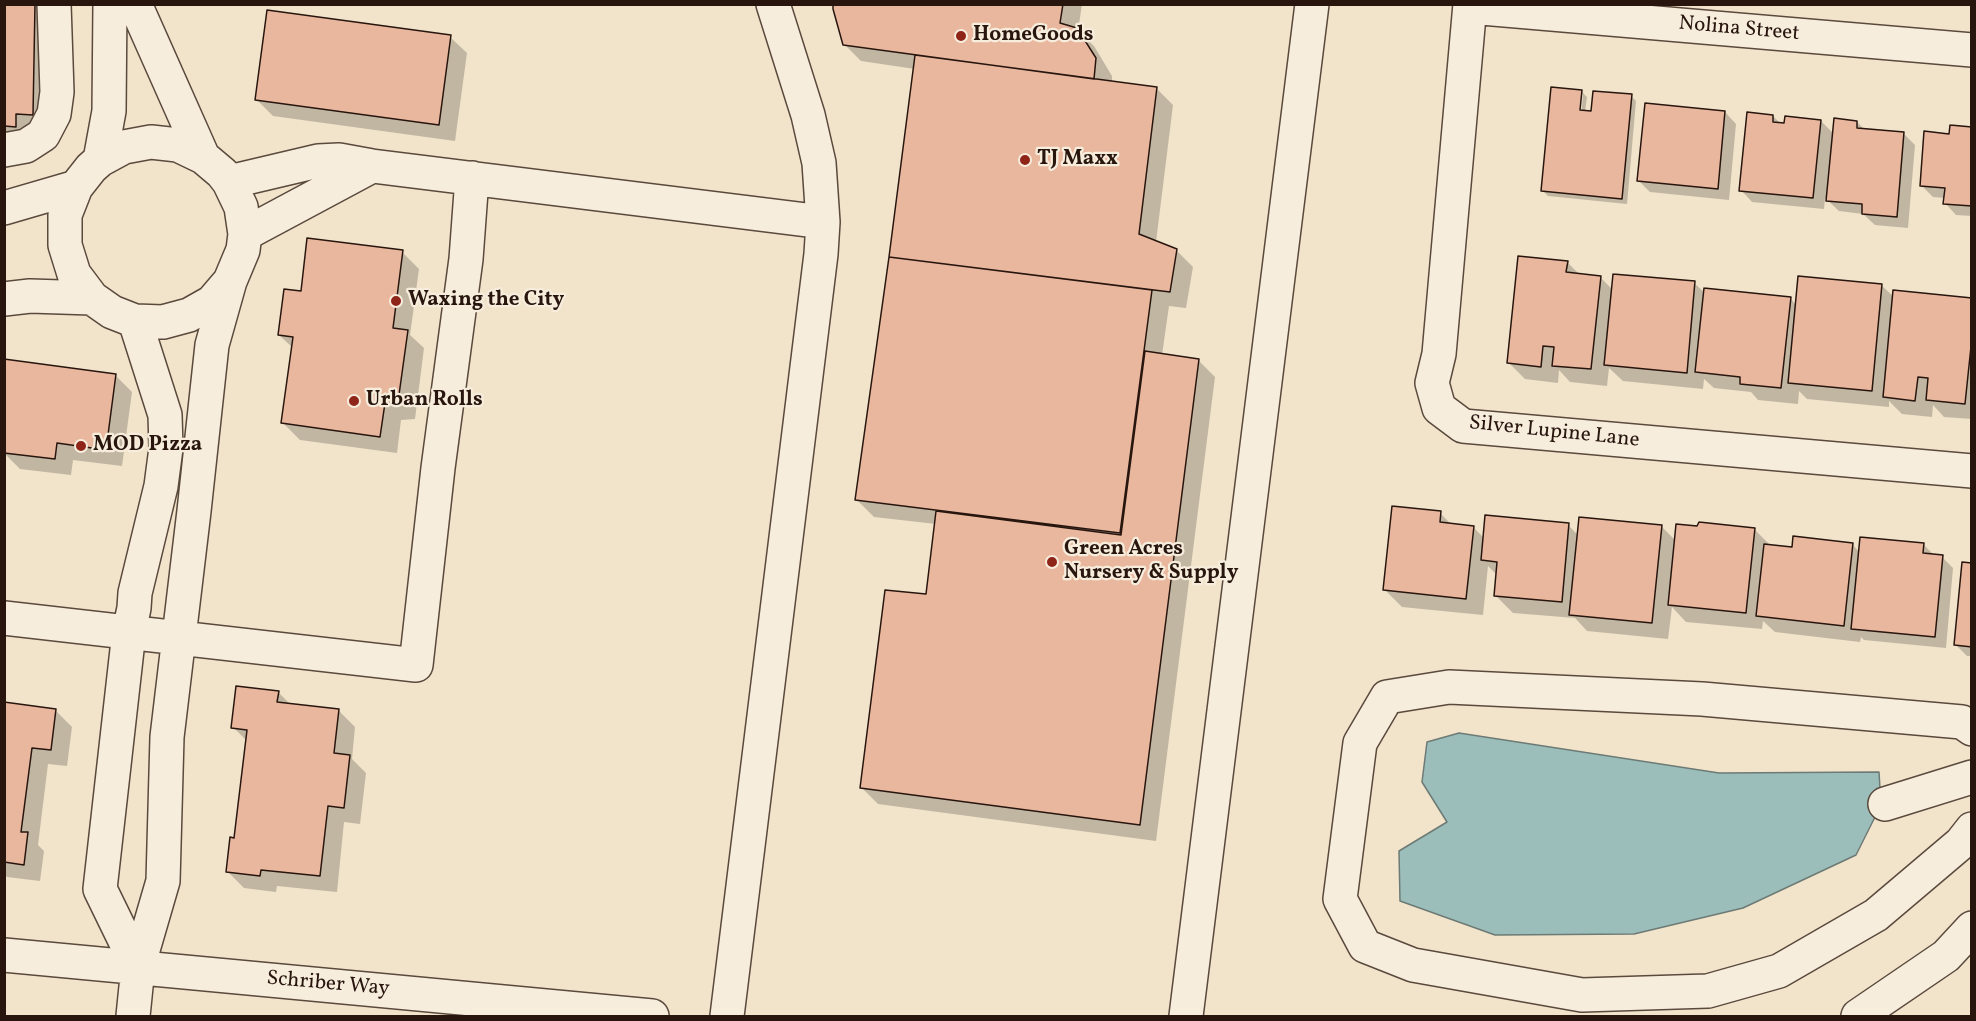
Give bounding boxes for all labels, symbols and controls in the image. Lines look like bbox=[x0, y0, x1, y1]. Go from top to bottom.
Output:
street label: Nolina Street bbox=[1677, 12, 1801, 48]
place label: HomeGoods bbox=[973, 23, 1093, 49]
marker: HomeGoods bbox=[954, 29, 968, 43]
place label: TJ Maxx bbox=[1037, 147, 1118, 173]
marker: TJ Maxx bbox=[1018, 153, 1032, 167]
place label: Waxing the City bbox=[408, 288, 564, 314]
marker: Waxing the City bbox=[389, 294, 403, 308]
place label: Urban Rolls bbox=[366, 388, 483, 414]
marker: Urban Rolls bbox=[347, 394, 361, 408]
street label: Silver Lupine Lane bbox=[1467, 412, 1641, 454]
place label: MOD Pizza bbox=[93, 433, 202, 459]
marker: MOD Pizza bbox=[74, 439, 88, 453]
place label: Green Acres Nursery & Supply bbox=[1064, 537, 1239, 587]
marker: Green Acres Nursery & Supply bbox=[1045, 555, 1059, 569]
street label: Schriber Way bbox=[265, 967, 391, 1003]

